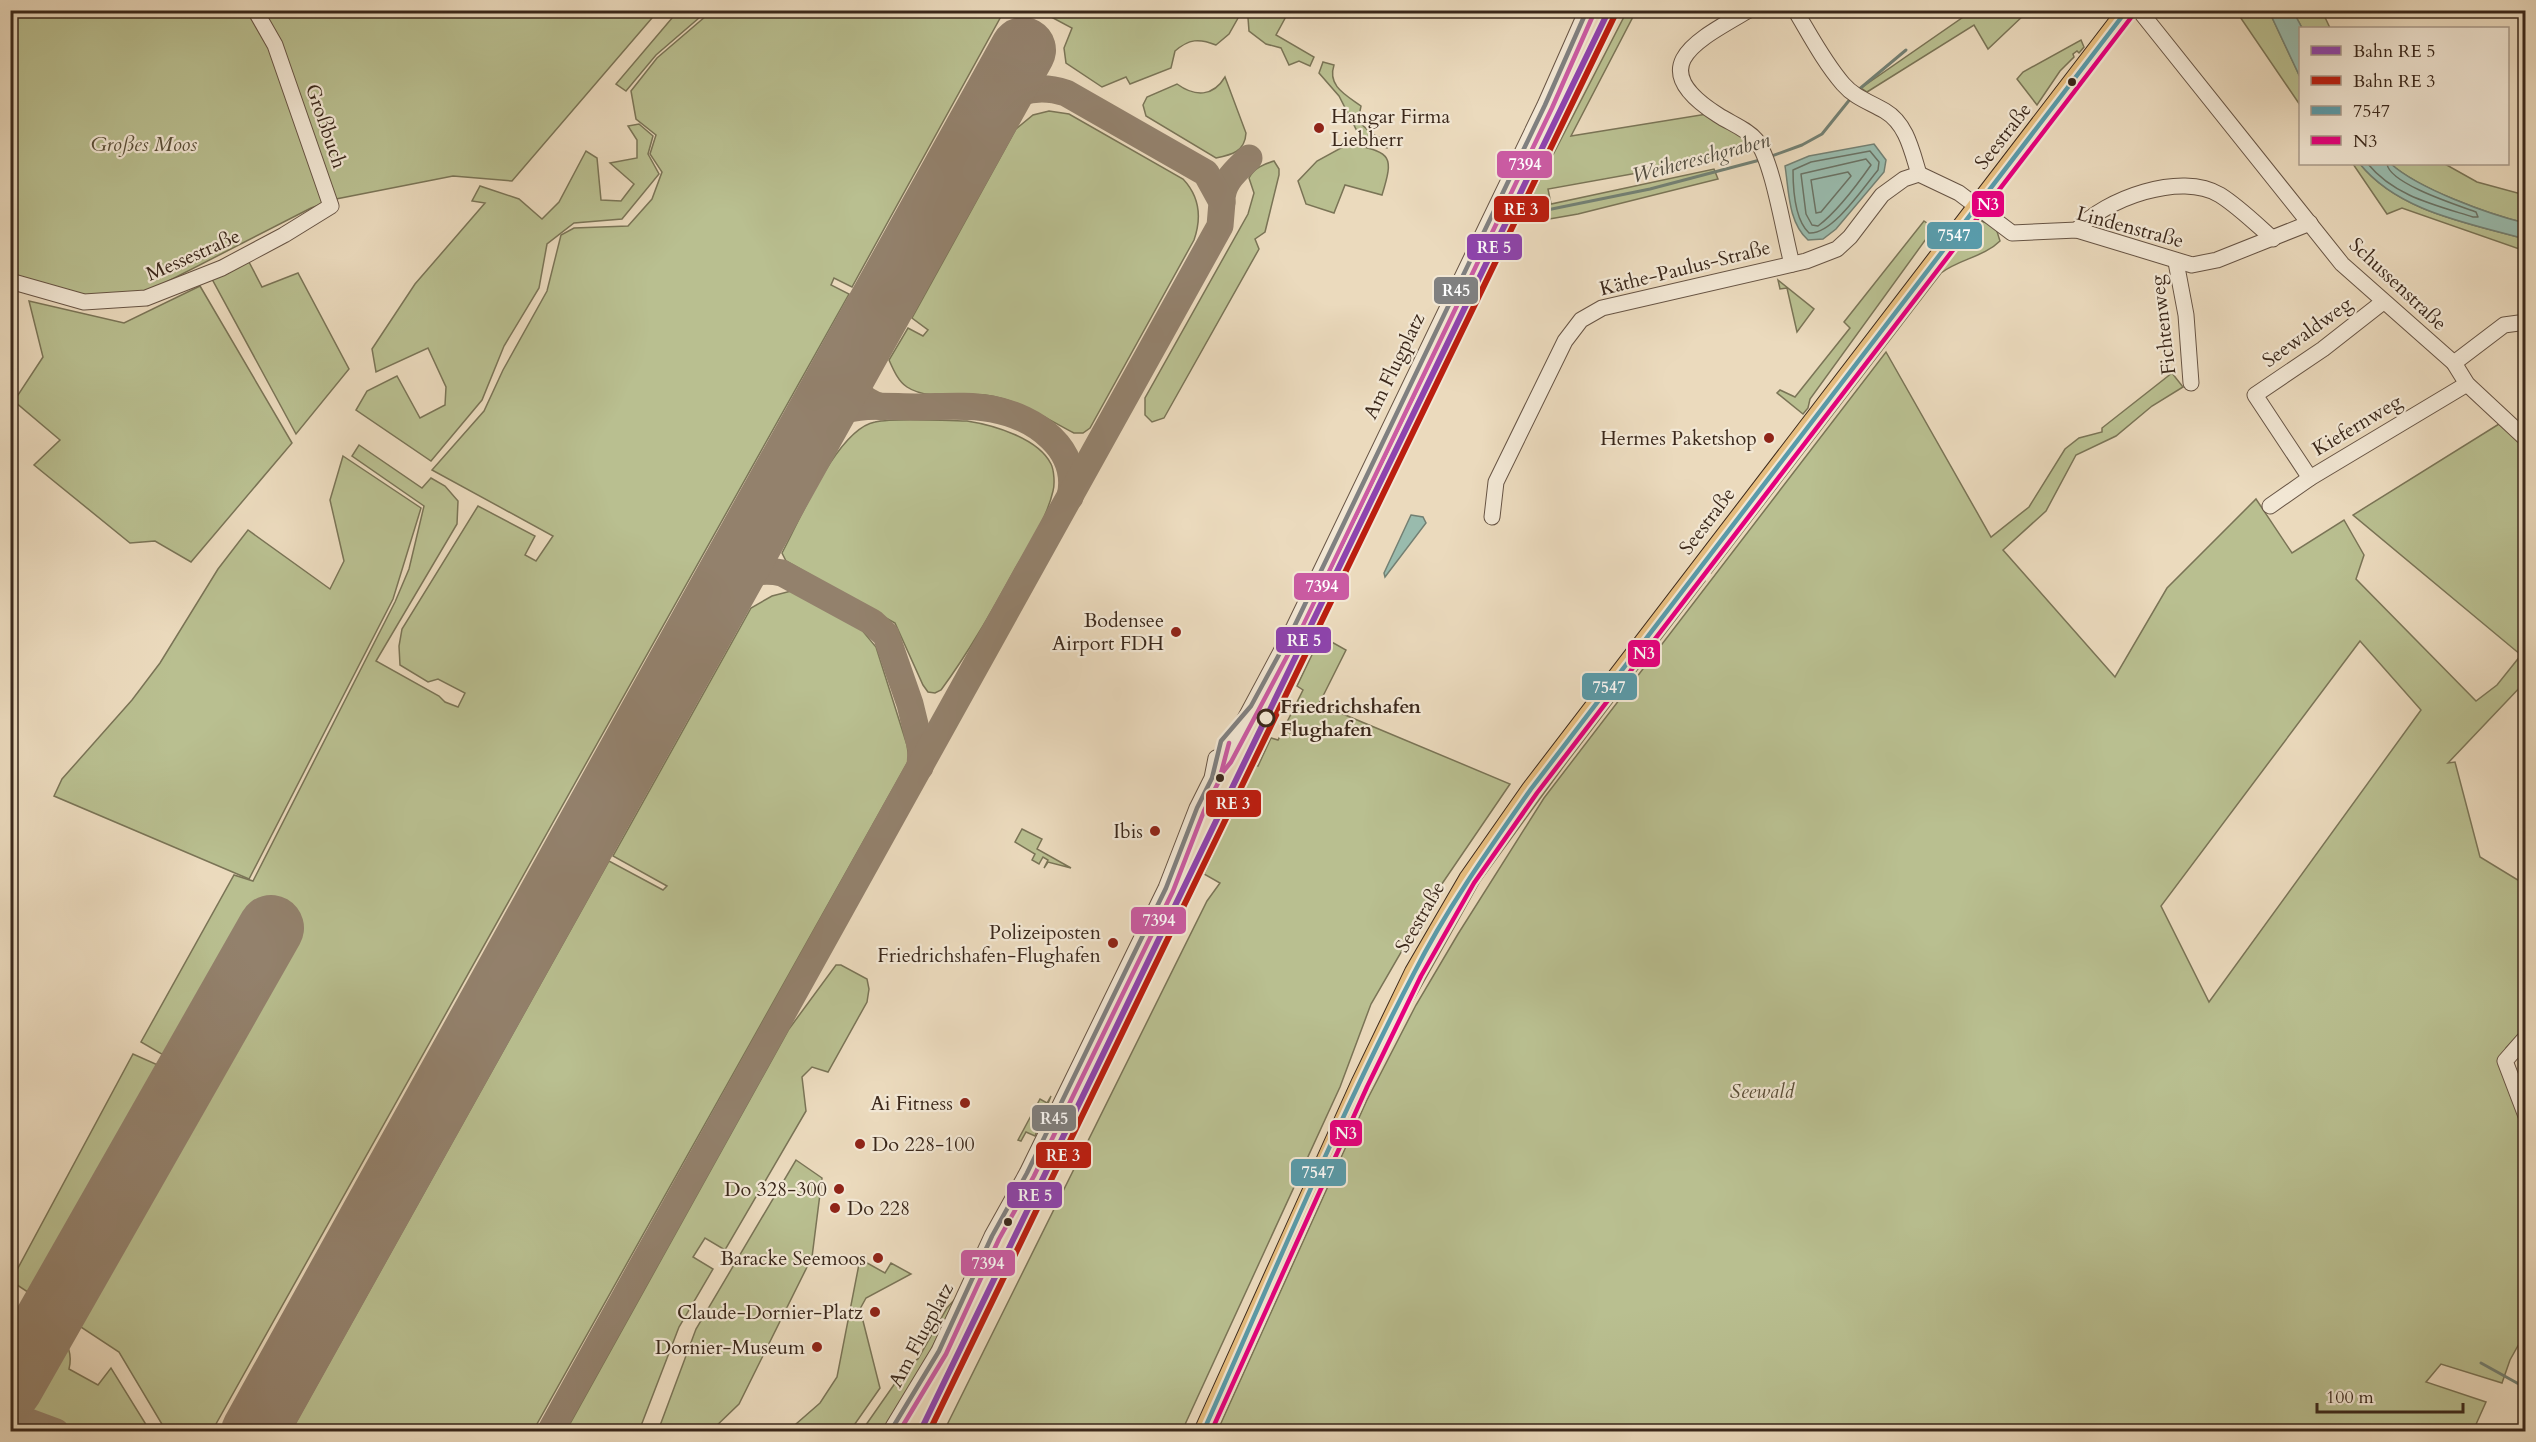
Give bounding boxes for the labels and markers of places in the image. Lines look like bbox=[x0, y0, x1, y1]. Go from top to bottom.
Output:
unlabelled marker bbox=[2066, 76, 2078, 88]
place label: Hangar Firma Liebherr bbox=[1331, 103, 1450, 153]
marker: Hangar Firma Liebherr bbox=[1312, 121, 1326, 135]
place label: Hermes Paketshop bbox=[1600, 425, 1757, 452]
marker: Hermes Paketshop bbox=[1762, 431, 1776, 445]
place label: Bodensee Airport FDH bbox=[1052, 607, 1164, 657]
marker: Bodensee Airport FDH bbox=[1169, 625, 1183, 639]
place label: Friedrichshafen Flughafen bbox=[1280, 693, 1421, 743]
marker: Friedrichshafen Flughafen bbox=[1257, 709, 1275, 727]
unlabelled marker bbox=[1214, 772, 1226, 784]
place label: Ibis bbox=[1113, 818, 1143, 845]
marker: Ibis bbox=[1148, 824, 1162, 838]
place label: Polizeiposten Friedrichshafen-Flughafen bbox=[877, 919, 1102, 969]
marker: Polizeiposten Friedrichshafen-Flughafen bbox=[1106, 936, 1120, 950]
place label: Ai Fitness bbox=[871, 1090, 953, 1117]
marker: Ai Fitness bbox=[958, 1096, 972, 1110]
place label: Do 228-100 bbox=[872, 1131, 975, 1158]
marker: Do 228-100 bbox=[853, 1137, 867, 1151]
place label: Do 328-300 bbox=[724, 1176, 827, 1203]
marker: Do 328-300 bbox=[832, 1182, 846, 1196]
place label: Do 228 bbox=[847, 1195, 910, 1222]
marker: Do 228 bbox=[828, 1201, 842, 1215]
unlabelled marker bbox=[1002, 1216, 1014, 1228]
place label: Baracke Seemoos bbox=[720, 1245, 866, 1272]
marker: Baracke Seemoos bbox=[871, 1251, 885, 1265]
place label: Claude-Dornier-Platz bbox=[677, 1299, 863, 1326]
marker: Claude-Dornier-Platz bbox=[868, 1305, 882, 1319]
place label: Dornier-Museum bbox=[655, 1334, 805, 1361]
marker: Dornier-Museum bbox=[810, 1340, 824, 1354]

